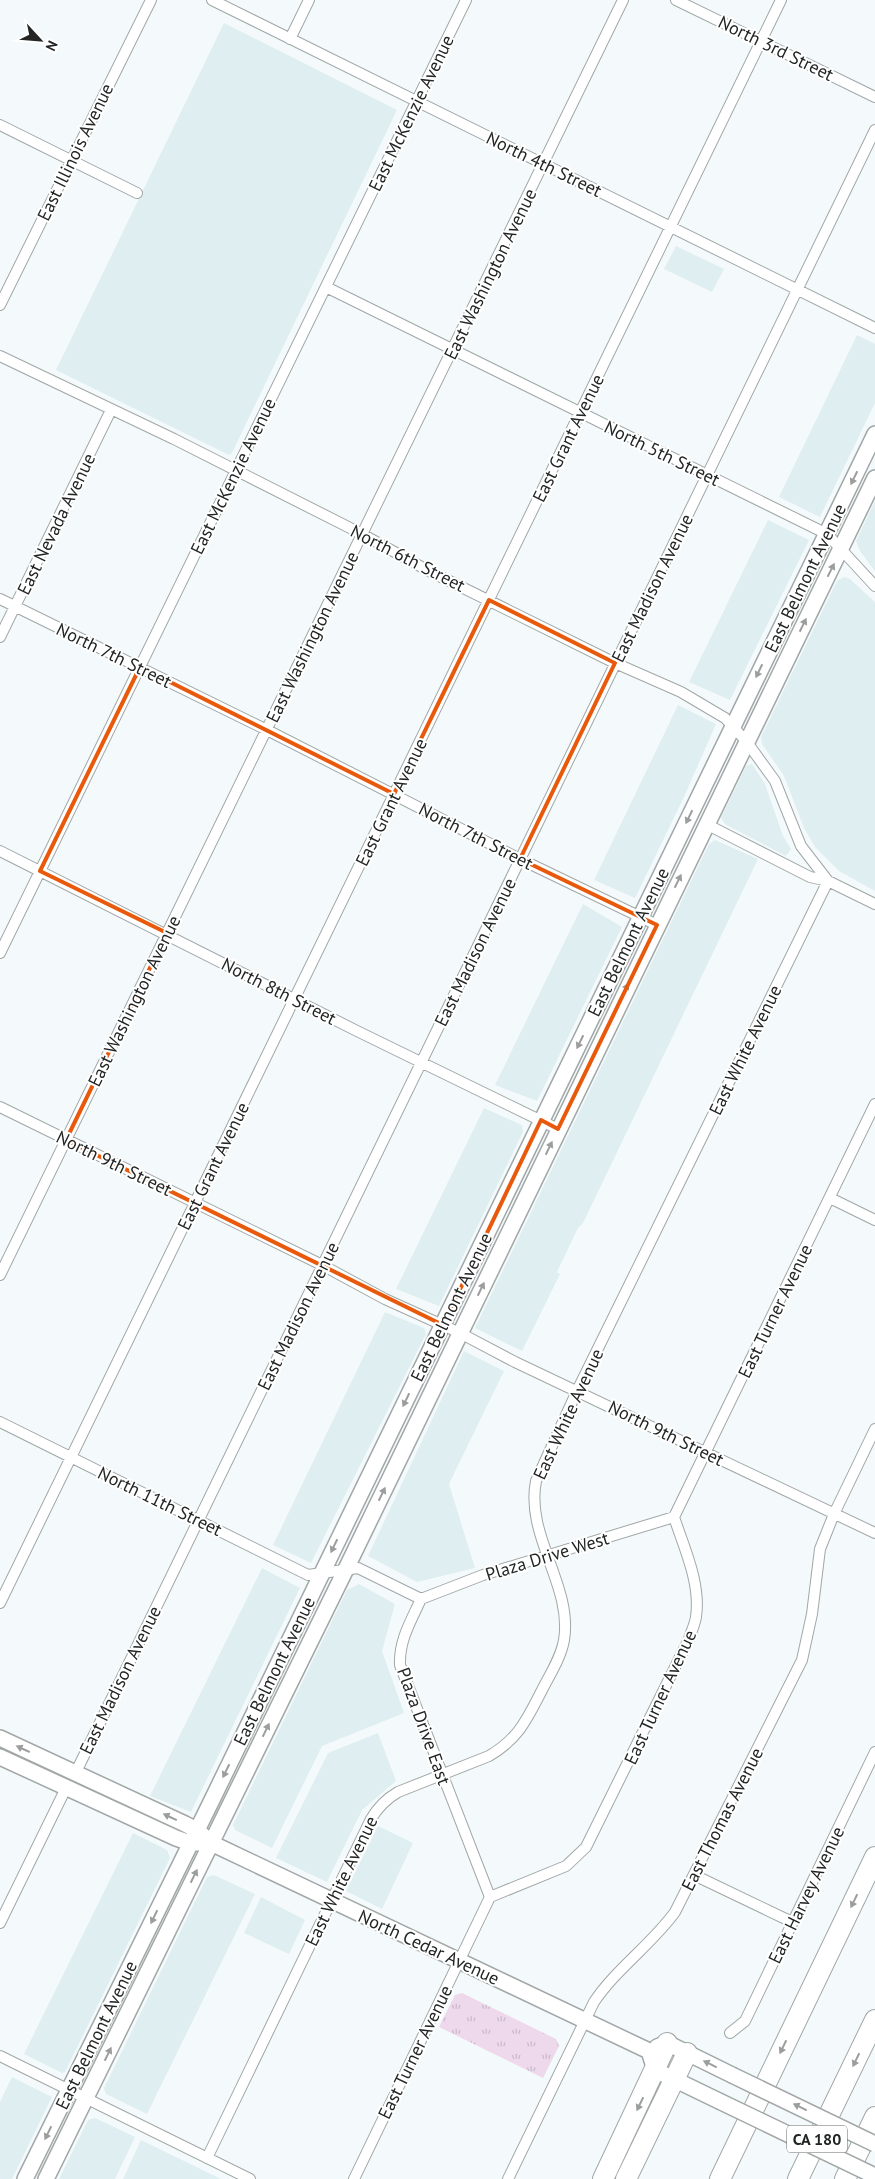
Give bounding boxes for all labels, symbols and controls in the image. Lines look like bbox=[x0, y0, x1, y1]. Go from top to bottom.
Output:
street label: North 3rd Street bbox=[715, 10, 837, 86]
north arrow bbox=[15, 15, 65, 65]
street label: East McKenzie Avenue bbox=[363, 31, 459, 195]
text: N bbox=[42, 38, 62, 54]
street label: East Illinois Avenue bbox=[32, 80, 118, 224]
street label: North 4th Street bbox=[482, 126, 606, 202]
street label: East Washington Avenue bbox=[439, 185, 541, 363]
street label: East Grant Avenue bbox=[527, 370, 609, 506]
street label: East McKenzie Avenue bbox=[185, 394, 281, 558]
street label: North 5th Street bbox=[600, 415, 724, 491]
street label: East Nevada Avenue bbox=[12, 449, 100, 599]
one-way arrow bbox=[850, 470, 858, 485]
street label: East Belmont Avenue bbox=[759, 500, 851, 656]
street label: East Madison Avenue bbox=[606, 510, 698, 666]
street label: North 6th Street bbox=[347, 519, 469, 597]
street label: East Washington Avenue bbox=[261, 548, 363, 726]
one-way arrow bbox=[827, 563, 835, 577]
street label: North 7th Street bbox=[53, 617, 175, 693]
one-way arrow bbox=[799, 618, 807, 632]
one-way arrow bbox=[755, 664, 763, 678]
street label: East Grant Avenue bbox=[350, 734, 432, 870]
street label: North 7th Street bbox=[415, 797, 537, 875]
one-way arrow bbox=[685, 810, 693, 824]
street label: East Belmont Avenue bbox=[582, 864, 674, 1020]
street label: East Madison Avenue bbox=[429, 874, 521, 1030]
one-way arrow bbox=[675, 874, 683, 888]
street label: East Washington Avenue bbox=[83, 912, 185, 1090]
street label: North 8th Street bbox=[218, 952, 340, 1030]
street label: East White Avenue bbox=[704, 981, 786, 1119]
one-way arrow bbox=[621, 983, 629, 998]
one-way arrow bbox=[575, 1035, 583, 1049]
street label: East Grant Avenue bbox=[172, 1098, 254, 1234]
street label: North 9th Street bbox=[52, 1125, 176, 1201]
one-way arrow bbox=[545, 1140, 553, 1155]
street label: East Belmont Avenue bbox=[405, 1229, 497, 1385]
street label: East Madison Avenue bbox=[252, 1238, 344, 1394]
street label: East Turner Avenue bbox=[733, 1240, 817, 1382]
one-way arrow bbox=[477, 1282, 485, 1296]
street label: East White Avenue bbox=[528, 1345, 608, 1483]
one-way arrow bbox=[402, 1393, 410, 1407]
street label: North 9th Street bbox=[604, 1395, 728, 1471]
street label: North 11th Street bbox=[94, 1461, 226, 1541]
one-way arrow bbox=[378, 1487, 386, 1501]
street label: Plaza Drive West bbox=[483, 1526, 611, 1586]
one-way arrow bbox=[330, 1539, 338, 1553]
street label: East Belmont Avenue bbox=[228, 1593, 320, 1749]
street label: East Madison Avenue bbox=[74, 1602, 166, 1758]
street label: East Turner Avenue bbox=[619, 1626, 701, 1768]
street label: Plaza Drive East bbox=[392, 1664, 456, 1788]
one-way arrow bbox=[262, 1723, 270, 1737]
street label: East Thomas Avenue bbox=[676, 1744, 768, 1894]
one-way arrow bbox=[15, 1745, 30, 1753]
one-way arrow bbox=[221, 1764, 229, 1778]
street label: East White Avenue bbox=[300, 1812, 382, 1950]
one-way arrow bbox=[163, 1813, 177, 1821]
street label: East Harvey Avenue bbox=[763, 1823, 849, 1967]
one-way arrow bbox=[190, 1869, 198, 1883]
one-way arrow bbox=[850, 1894, 858, 1908]
street label: North Cedar Avenue bbox=[355, 1904, 503, 1990]
one-way arrow bbox=[150, 1910, 158, 1924]
street label: East Belmont Avenue bbox=[50, 1957, 142, 2113]
street label: East Turner Avenue bbox=[373, 1981, 457, 2123]
one-way arrow bbox=[779, 2040, 787, 2054]
one-way arrow bbox=[103, 2046, 112, 2061]
one-way arrow bbox=[851, 2053, 859, 2067]
one-way arrow bbox=[702, 2060, 717, 2068]
one-way arrow bbox=[636, 2097, 644, 2111]
one-way arrow bbox=[792, 2103, 807, 2112]
one-way arrow bbox=[44, 2126, 52, 2140]
road number: CA 180 bbox=[787, 2126, 847, 2152]

